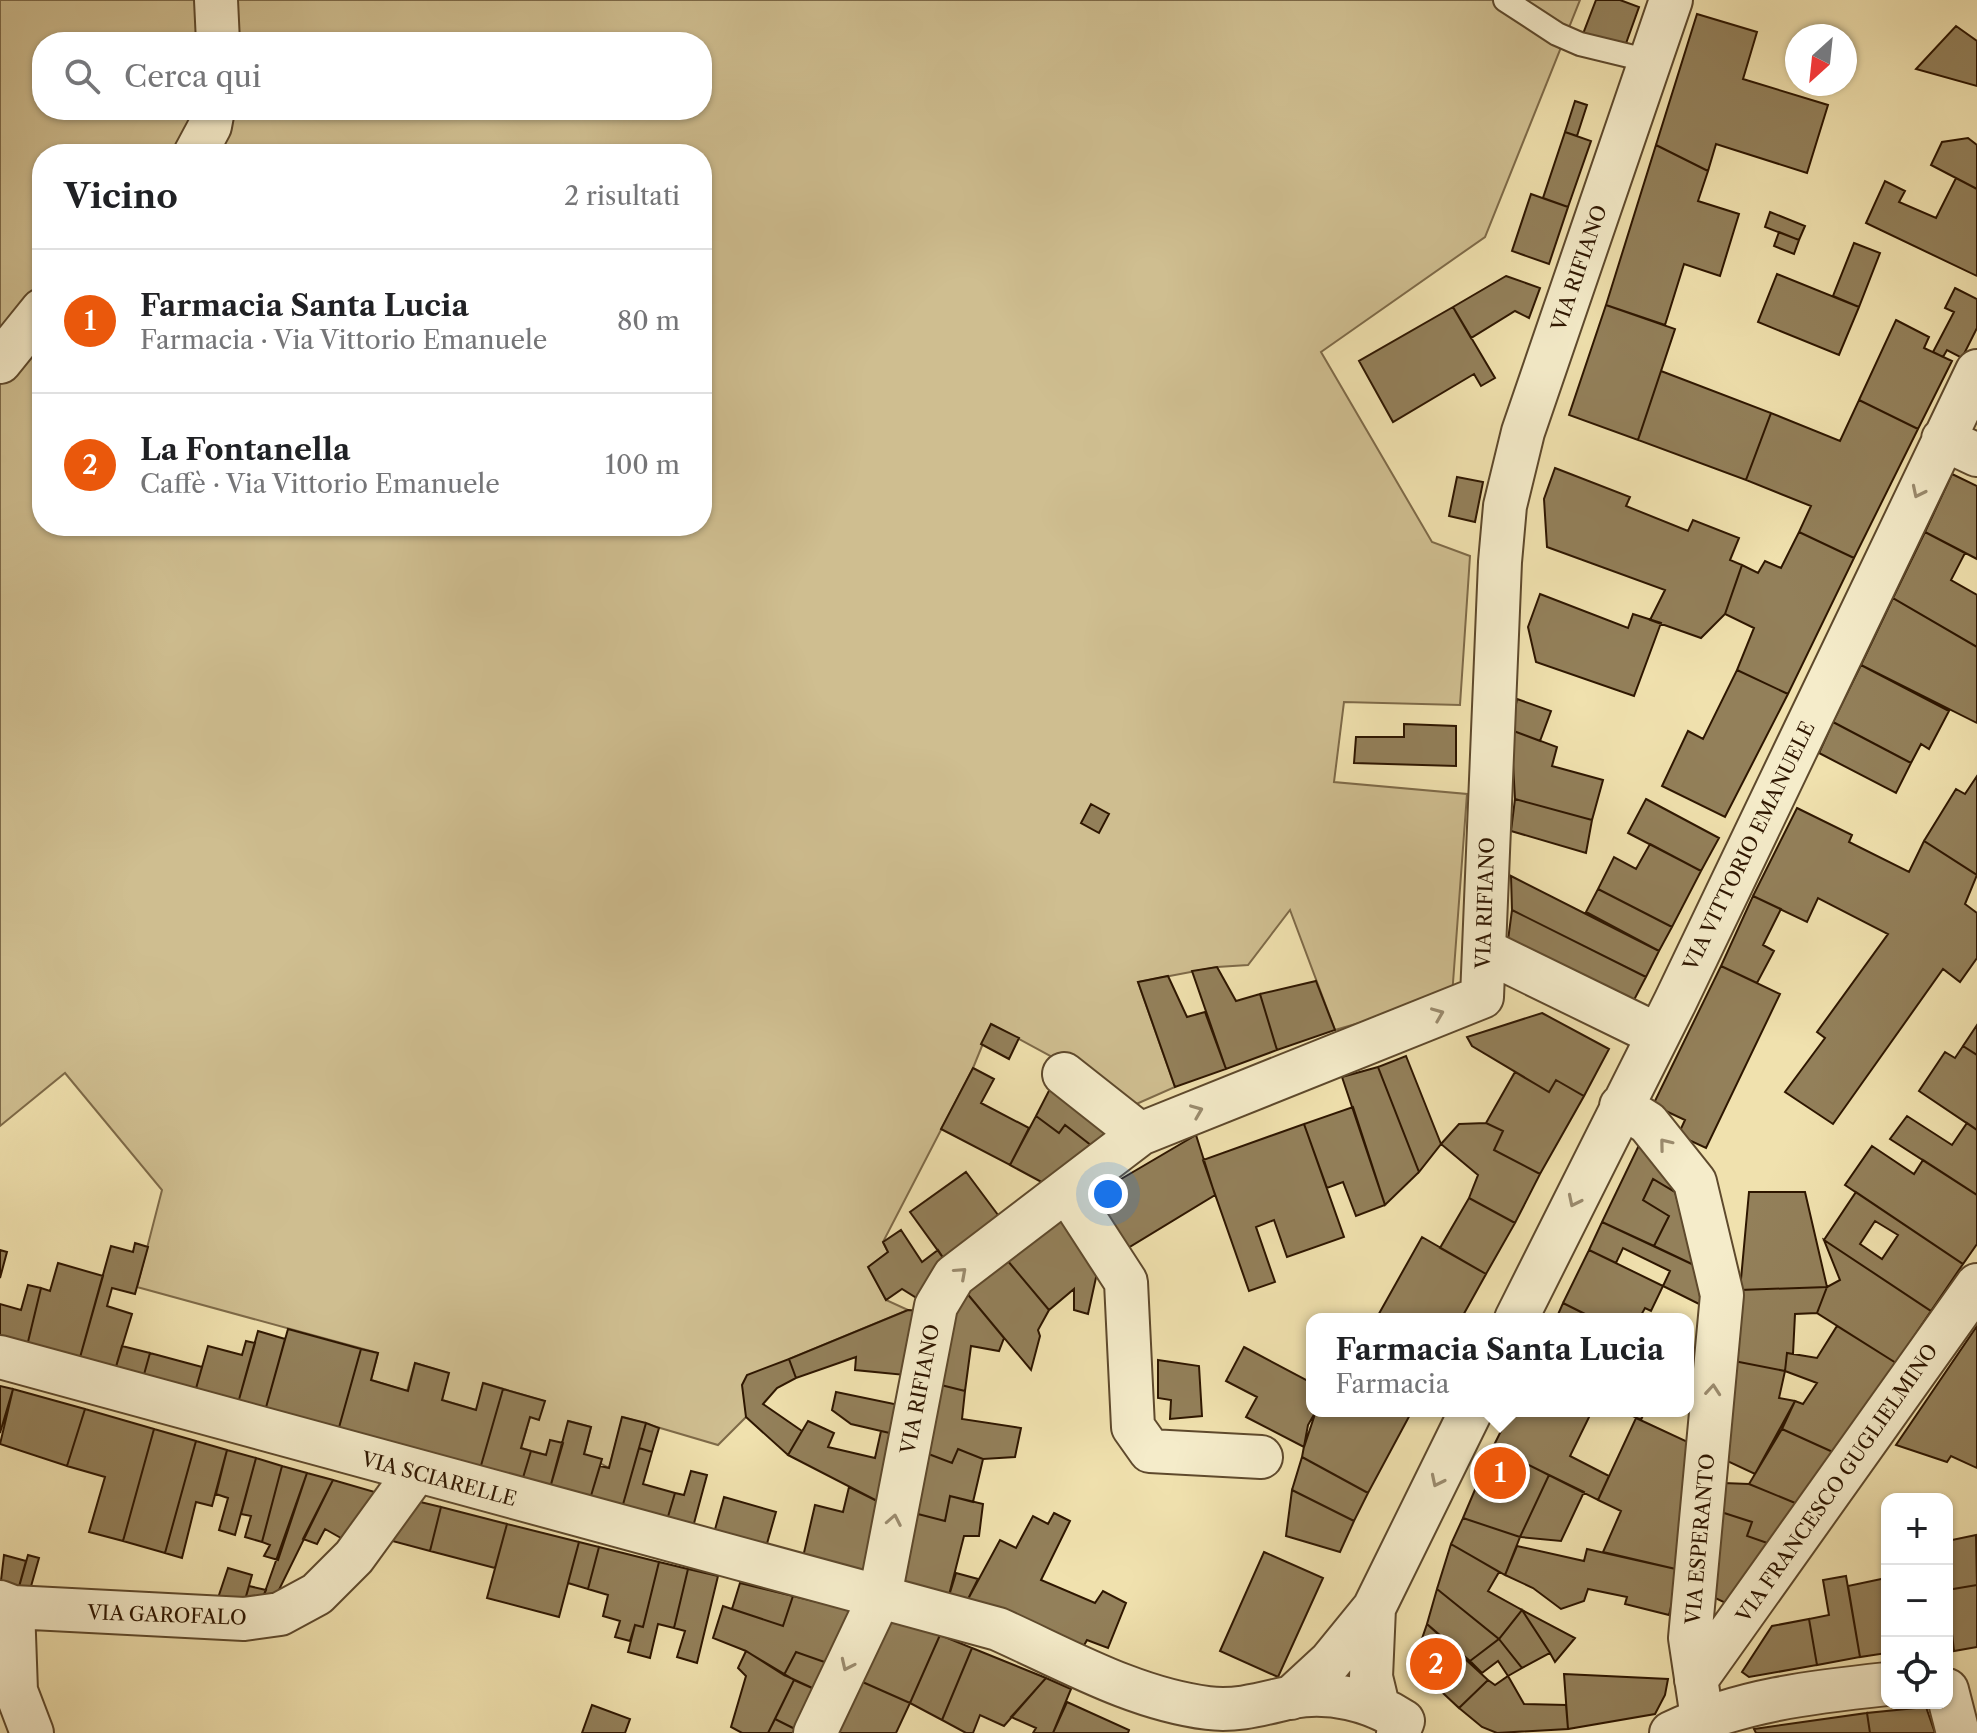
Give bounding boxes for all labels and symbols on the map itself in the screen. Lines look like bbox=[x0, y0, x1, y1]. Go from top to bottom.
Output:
north arrow bbox=[1785, 24, 1857, 96]
street label: VIA RIFIANO bbox=[1546, 202, 1612, 335]
one-way arrow bbox=[1912, 483, 1928, 498]
street label: VIA VITTORIO EMANUELE bbox=[1678, 717, 1820, 975]
street label: VIA RIFIANO bbox=[1471, 837, 1499, 970]
one-way arrow bbox=[1430, 1008, 1444, 1024]
one-way arrow bbox=[1189, 1104, 1203, 1121]
one-way arrow bbox=[1660, 1139, 1675, 1154]
your location bbox=[1088, 1174, 1128, 1214]
one-way arrow bbox=[1568, 1192, 1584, 1207]
one-way arrow bbox=[952, 1267, 966, 1282]
street label: VIA RIFIANO bbox=[895, 1322, 944, 1457]
street label: VIA FRANCESCO GUGLIELMINO bbox=[1731, 1339, 1943, 1628]
one-way arrow bbox=[1705, 1383, 1722, 1396]
pin: 1 bbox=[1474, 1443, 1526, 1503]
street label: VIA SCIARELLE bbox=[358, 1447, 519, 1511]
street label: VIA ESPERANTO bbox=[1680, 1452, 1719, 1626]
one-way arrow bbox=[1430, 1473, 1446, 1487]
one-way arrow bbox=[885, 1513, 902, 1527]
street label: VIA GAROFALO bbox=[86, 1600, 247, 1630]
pin: 2 bbox=[1410, 1634, 1462, 1694]
one-way arrow bbox=[841, 1656, 857, 1671]

